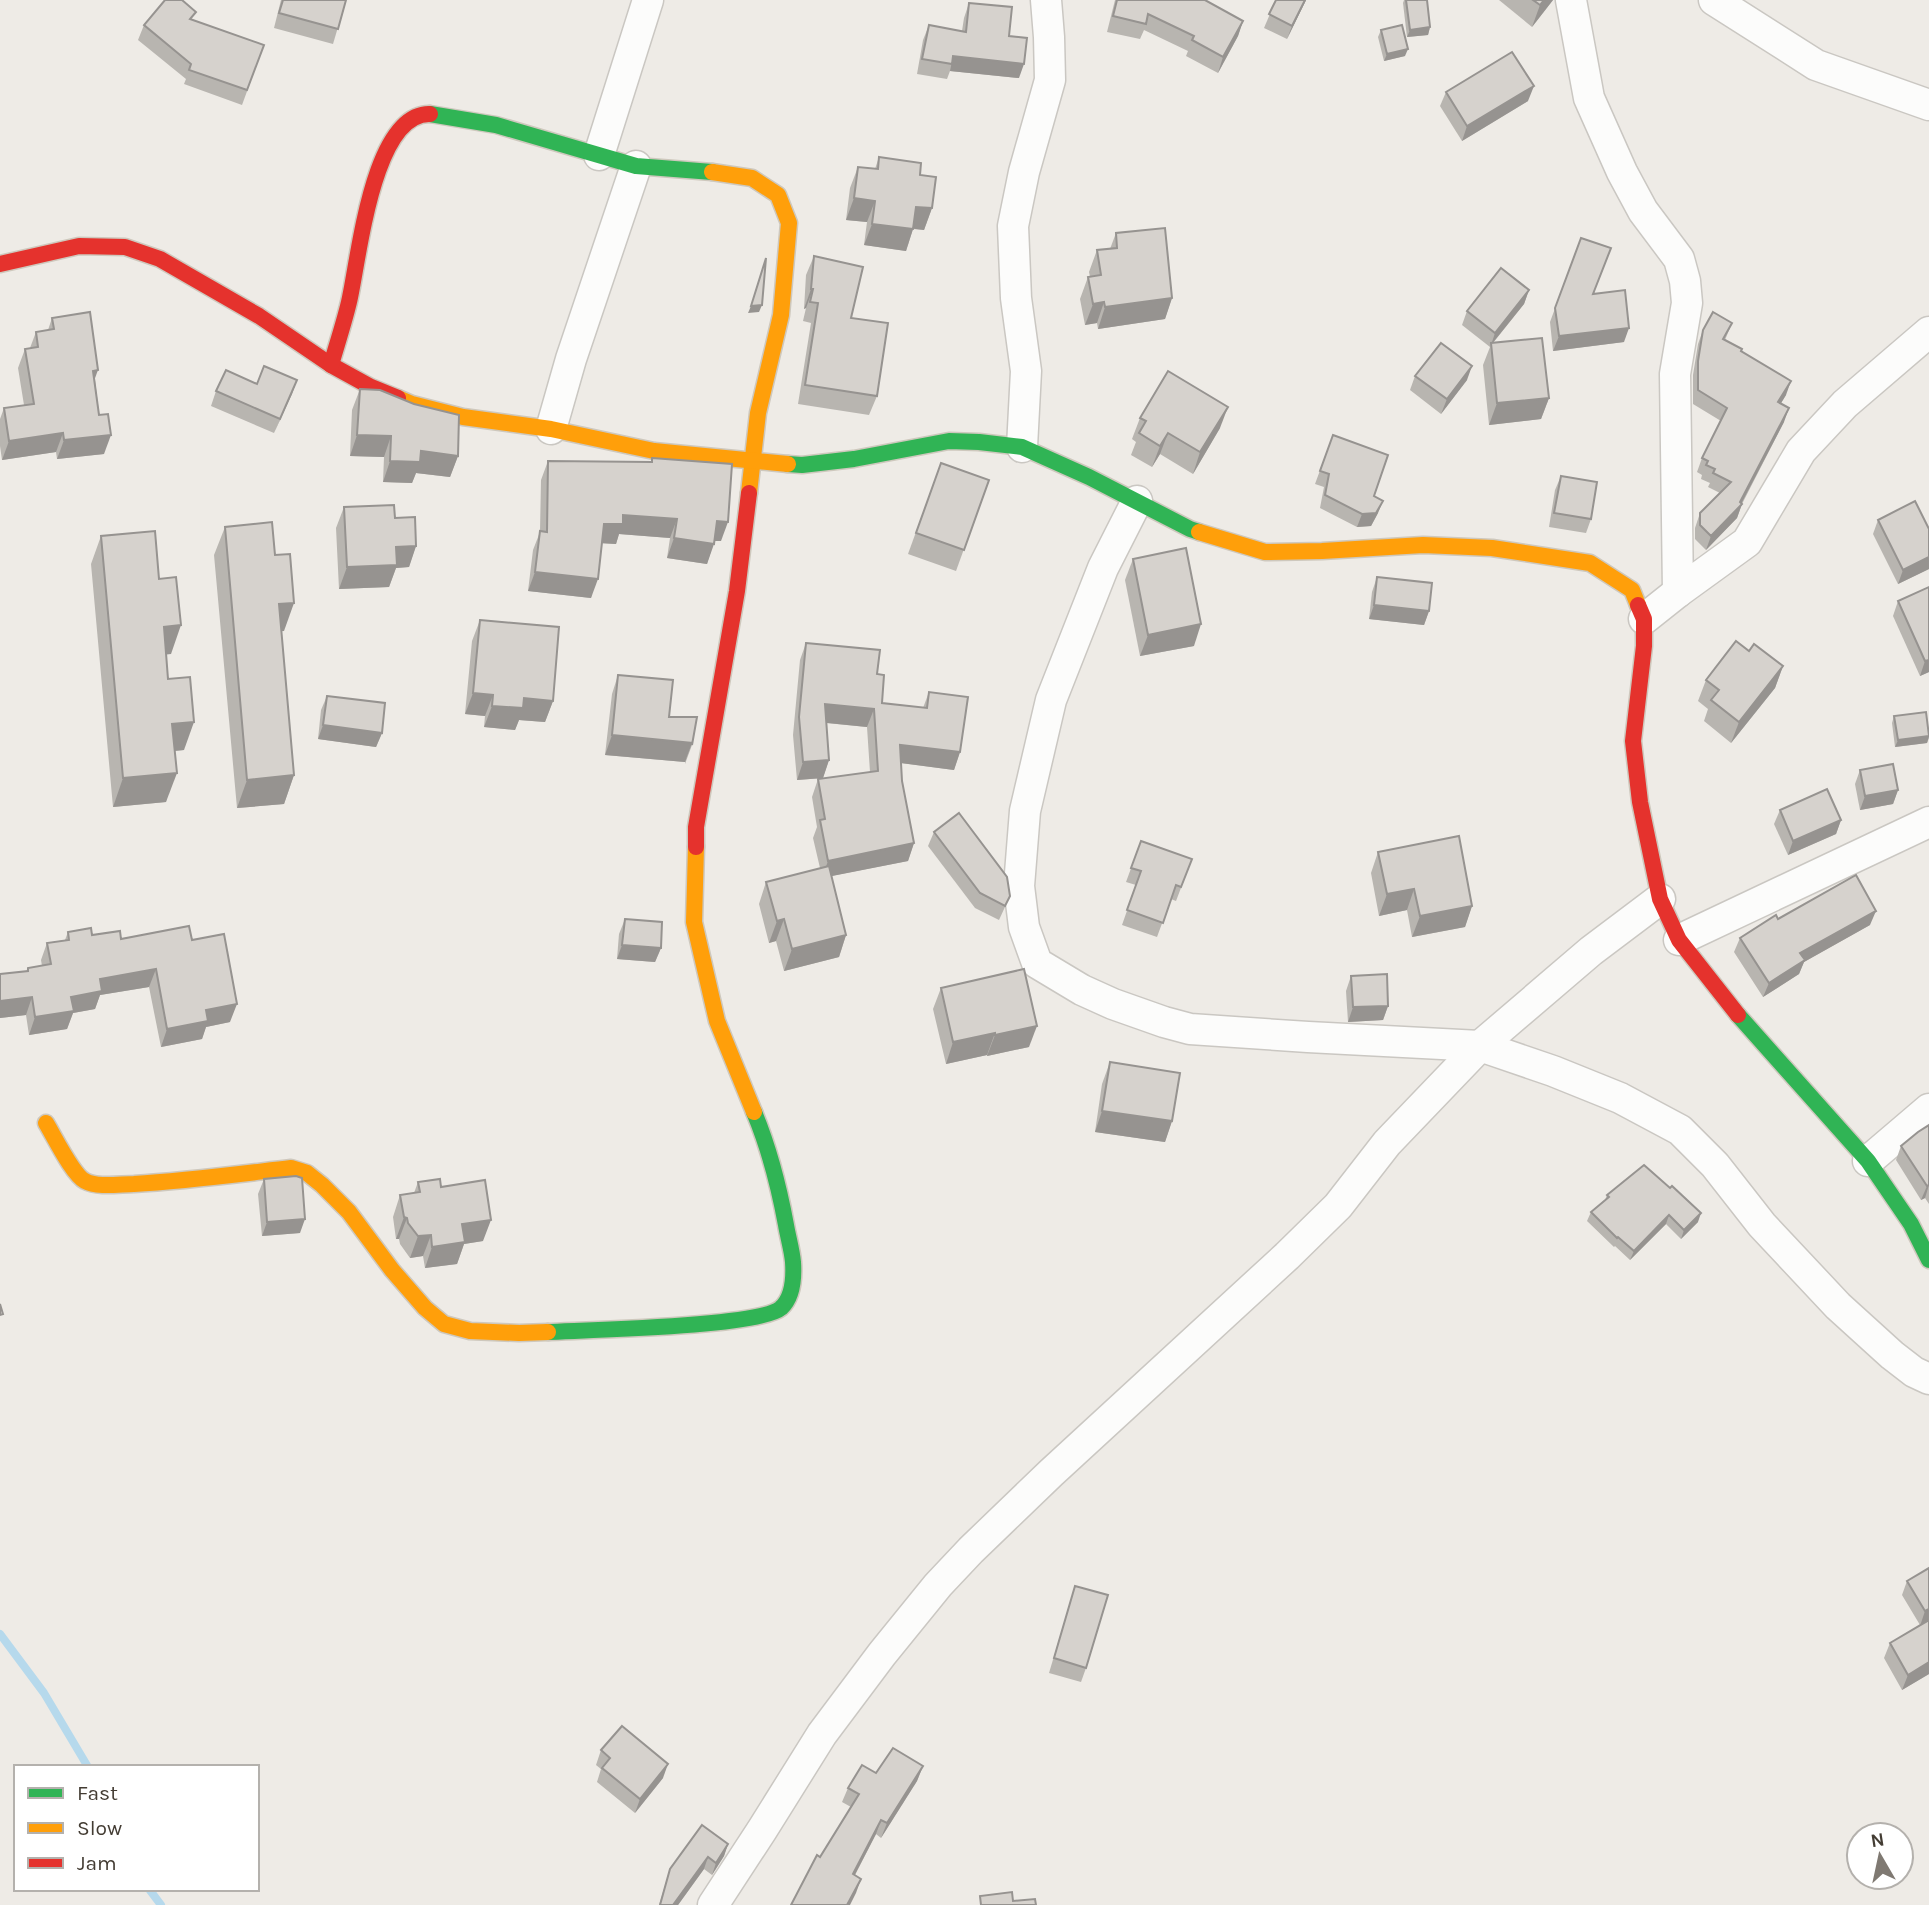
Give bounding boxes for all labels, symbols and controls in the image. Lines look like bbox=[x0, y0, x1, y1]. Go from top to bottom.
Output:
legend bbox=[14, 1765, 259, 1891]
text: Fast bbox=[77, 1781, 118, 1805]
text: Slow bbox=[77, 1816, 122, 1840]
north arrow bbox=[1845, 1821, 1915, 1891]
text: N bbox=[1869, 1828, 1886, 1852]
text: Jam bbox=[77, 1851, 117, 1875]

